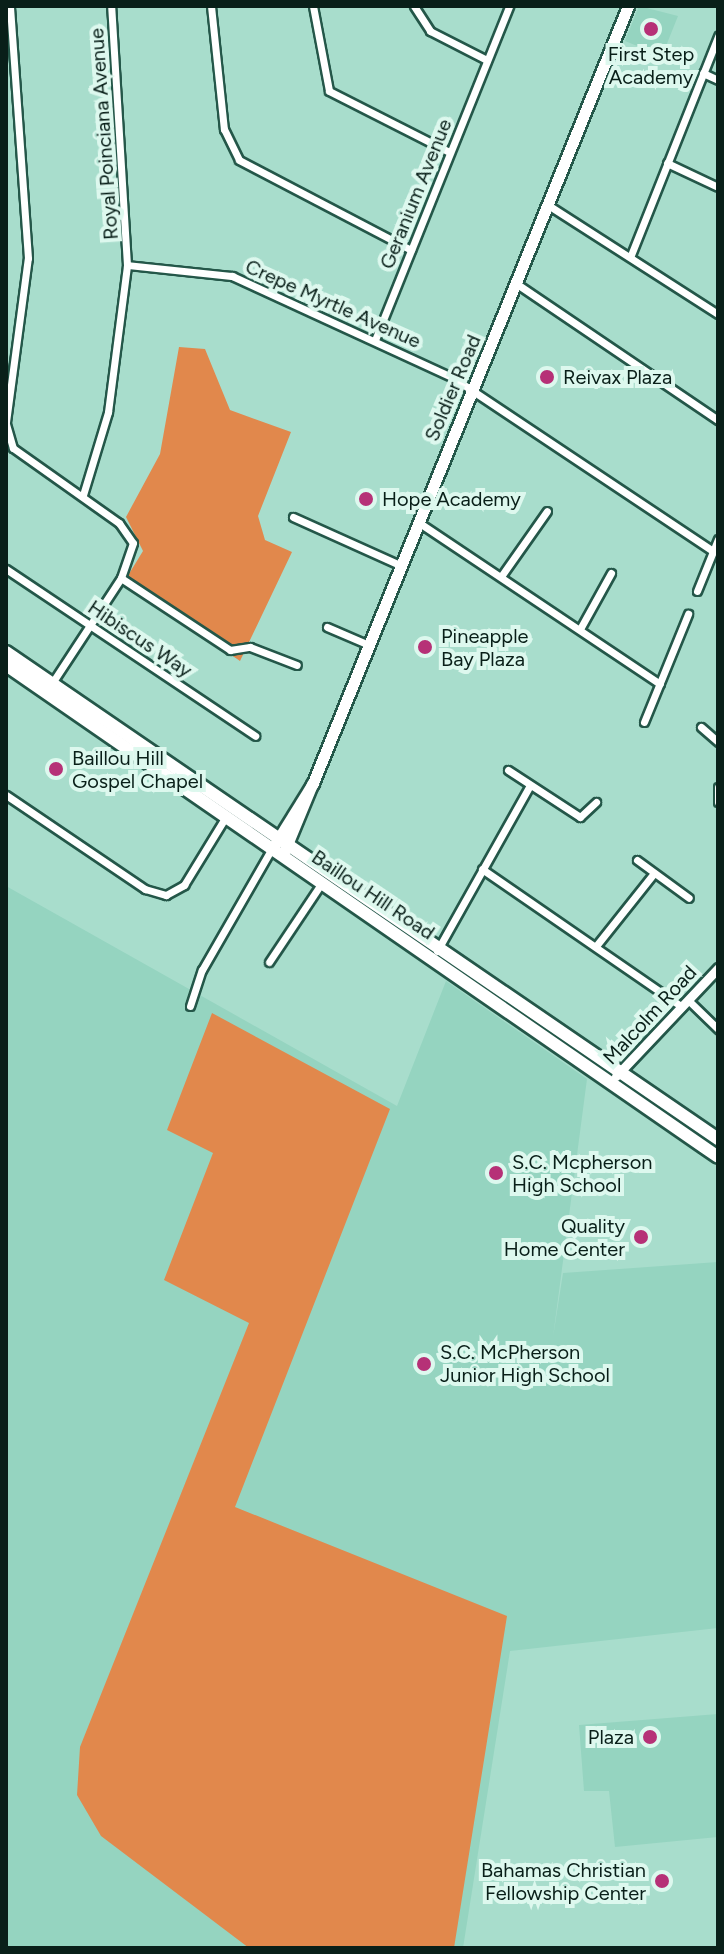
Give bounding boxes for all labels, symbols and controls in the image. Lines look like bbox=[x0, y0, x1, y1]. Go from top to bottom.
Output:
marker: First Step Academy bbox=[642, 20, 660, 38]
street label: Royal Poinciana Avenue bbox=[85, 27, 123, 241]
place label: First Step Academy bbox=[608, 42, 694, 89]
street label: Geranium Avenue bbox=[375, 116, 457, 272]
street label: Crepe Myrtle Avenue bbox=[242, 255, 424, 353]
street label: Soldier Road bbox=[420, 331, 486, 445]
place label: Reivax Plaza bbox=[563, 365, 672, 389]
marker: Reivax Plaza bbox=[538, 368, 556, 386]
place label: Hope Academy bbox=[382, 487, 521, 511]
marker: Hope Academy bbox=[357, 490, 375, 508]
street label: Hibiscus Way bbox=[83, 595, 197, 683]
place label: Pineapple Bay Plaza bbox=[441, 624, 528, 671]
marker: Pineapple Bay Plaza bbox=[416, 638, 434, 656]
place label: Baillou Hill Gospel Chapel bbox=[72, 746, 203, 793]
marker: Baillou Hill Gospel Chapel bbox=[47, 760, 65, 778]
street label: Baillou Hill Road bbox=[307, 845, 439, 945]
street label: Malcolm Road bbox=[598, 961, 702, 1069]
place label: S.C. Mcpherson High School bbox=[512, 1150, 652, 1197]
marker: S.C. Mcpherson High School bbox=[487, 1164, 505, 1182]
place label: Quality Home Center bbox=[504, 1214, 625, 1261]
marker: Quality Home Center bbox=[632, 1228, 650, 1246]
place label: S.C. McPherson Junior High School bbox=[440, 1340, 610, 1387]
marker: S.C. McPherson Junior High School bbox=[415, 1355, 433, 1373]
place label: Plaza bbox=[588, 1725, 634, 1749]
marker: Plaza bbox=[641, 1728, 659, 1746]
place label: Bahamas Christian Fellowship Center bbox=[481, 1858, 646, 1905]
marker: Bahamas Christian Fellowship Center bbox=[653, 1872, 671, 1890]

